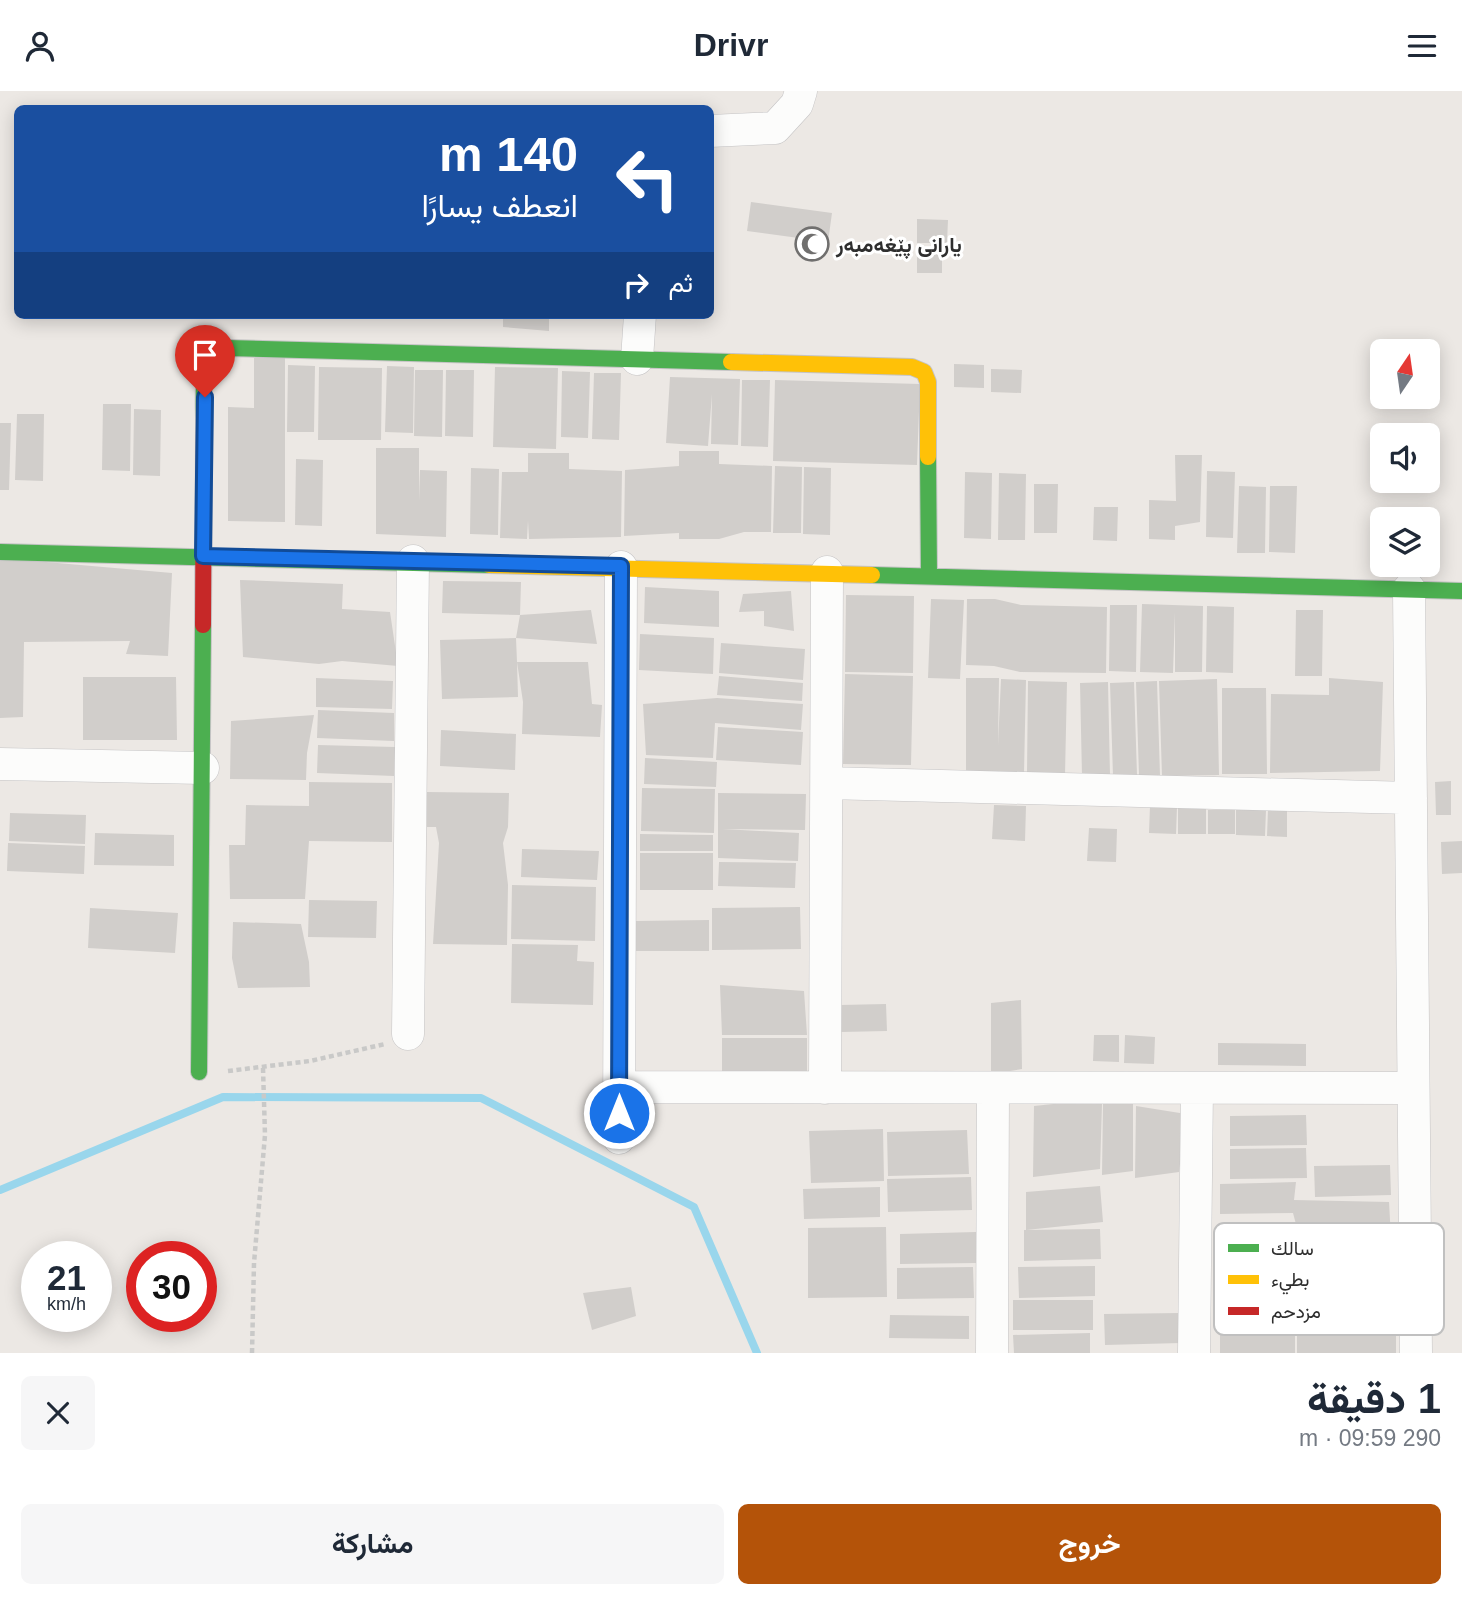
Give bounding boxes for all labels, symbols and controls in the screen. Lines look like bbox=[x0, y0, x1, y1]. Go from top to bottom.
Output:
icon: person bbox=[21, 27, 59, 65]
text: Drivr bbox=[694, 27, 768, 63]
icon: menu bbox=[1403, 27, 1441, 65]
text: 140 m bbox=[439, 127, 578, 181]
icon: left bbox=[602, 133, 693, 224]
text: انعطف يسارًا bbox=[421, 188, 578, 224]
mosque icon: یارانی پێغەمبەر bbox=[793, 225, 831, 263]
place label: یارانی پێغەمبەر bbox=[835, 233, 962, 259]
icon: right bbox=[617, 266, 655, 304]
text: ثم bbox=[669, 268, 693, 298]
pin bbox=[175, 325, 235, 397]
icon: arrive bbox=[186, 336, 224, 374]
north arrow bbox=[1370, 339, 1440, 409]
map controls bbox=[1370, 339, 1440, 577]
button: sound bbox=[1370, 423, 1440, 493]
button: layers bbox=[1370, 507, 1440, 577]
position arrow bbox=[582, 1076, 656, 1150]
legend bbox=[1214, 1223, 1444, 1335]
text: سالك bbox=[1271, 1238, 1314, 1259]
speed limit sign: 30 bbox=[126, 1241, 217, 1332]
text: 21 bbox=[47, 1258, 86, 1297]
text: بطيء bbox=[1271, 1269, 1309, 1295]
text: km/h bbox=[47, 1294, 86, 1314]
text: مزدحم bbox=[1271, 1301, 1321, 1324]
text: 1 دقيقة bbox=[1307, 1375, 1441, 1422]
button: close bbox=[21, 1376, 95, 1450]
text: 290 m · 09:59 bbox=[1299, 1425, 1441, 1451]
button: مشاركة bbox=[21, 1504, 724, 1584]
button: خروج bbox=[738, 1504, 1441, 1584]

